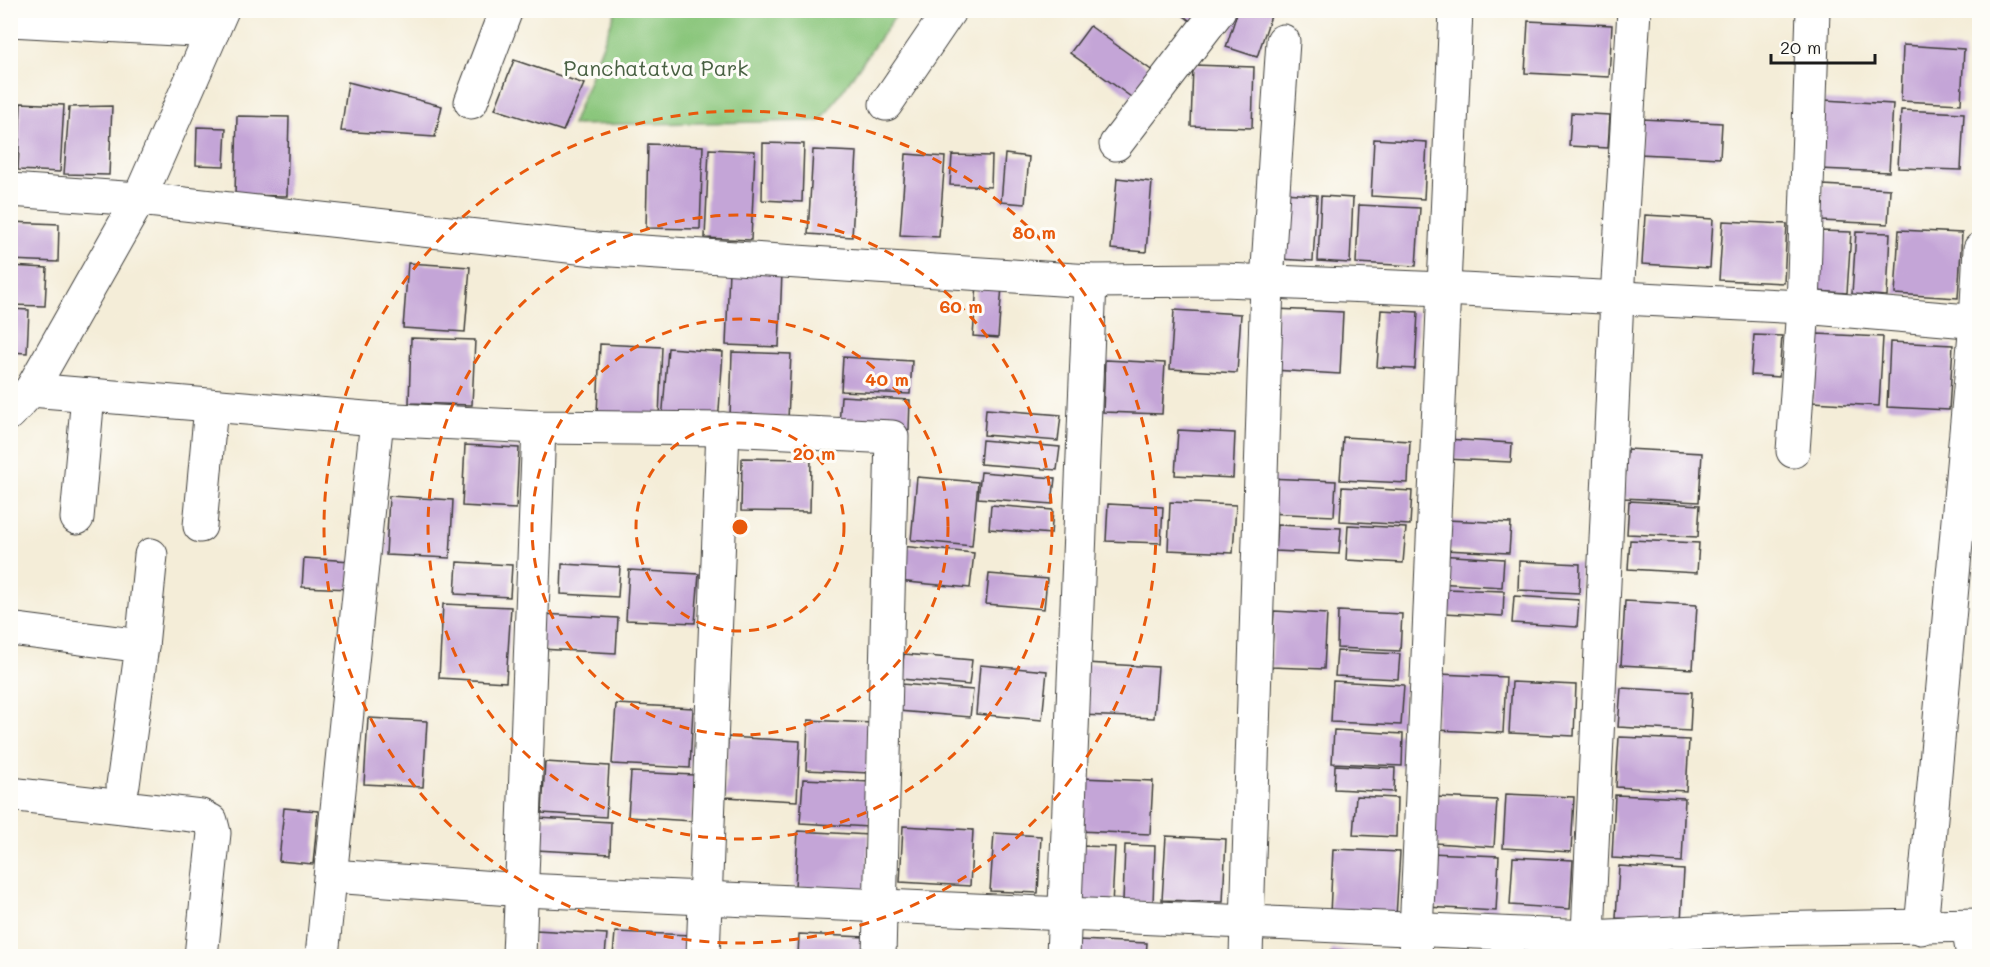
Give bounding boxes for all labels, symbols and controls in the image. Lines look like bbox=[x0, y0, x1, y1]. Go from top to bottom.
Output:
scale bar bbox=[1771, 27, 1874, 65]
text: 20 m bbox=[1780, 35, 1821, 59]
park label: Panchatatva Park bbox=[564, 54, 748, 81]
text: 80 m bbox=[1012, 220, 1056, 244]
text: 60 m bbox=[939, 294, 983, 318]
text: 40 m bbox=[865, 367, 909, 391]
text: 20 m bbox=[793, 441, 835, 465]
centre of rings bbox=[730, 517, 750, 537]

